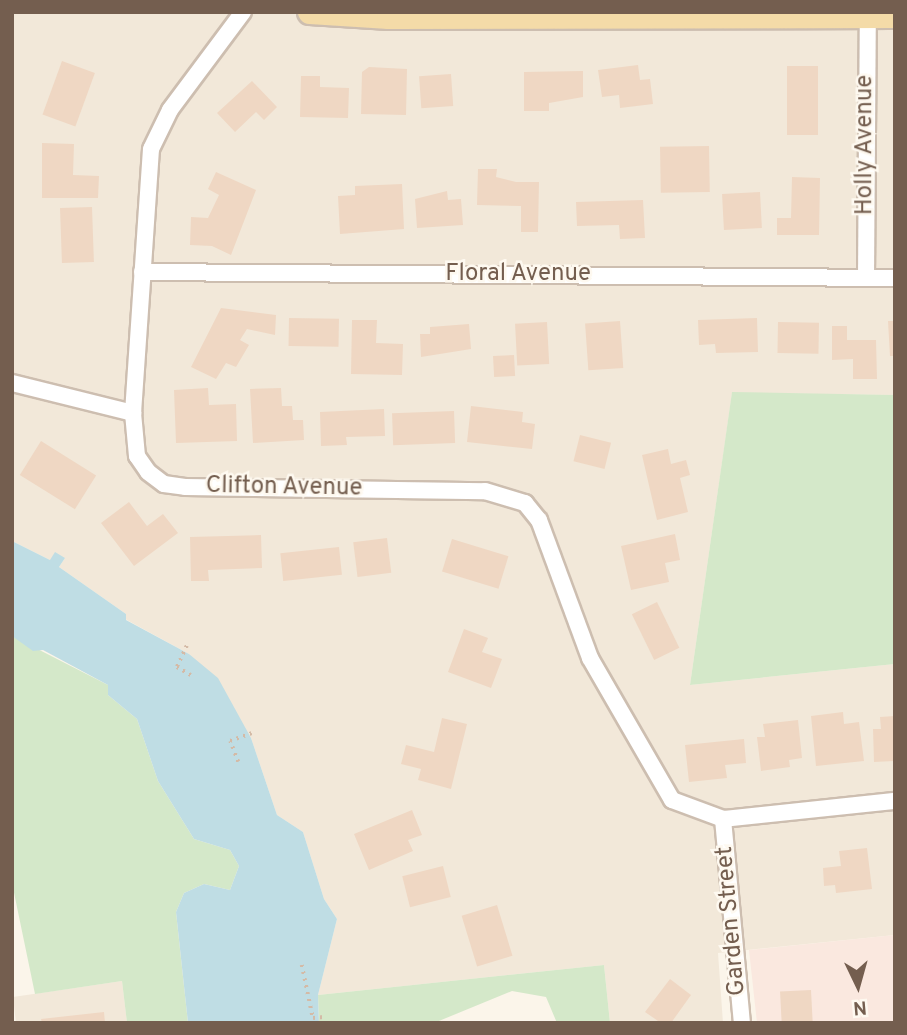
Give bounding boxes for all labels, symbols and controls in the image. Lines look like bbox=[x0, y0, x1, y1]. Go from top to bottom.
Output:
street label: Holly Avenue bbox=[852, 74, 880, 216]
street label: Floral Avenue bbox=[445, 261, 591, 289]
street label: Clifton Avenue bbox=[205, 472, 363, 504]
street label: Garden Street bbox=[711, 845, 753, 997]
north arrow bbox=[823, 951, 893, 1021]
text: N bbox=[852, 994, 868, 1019]

